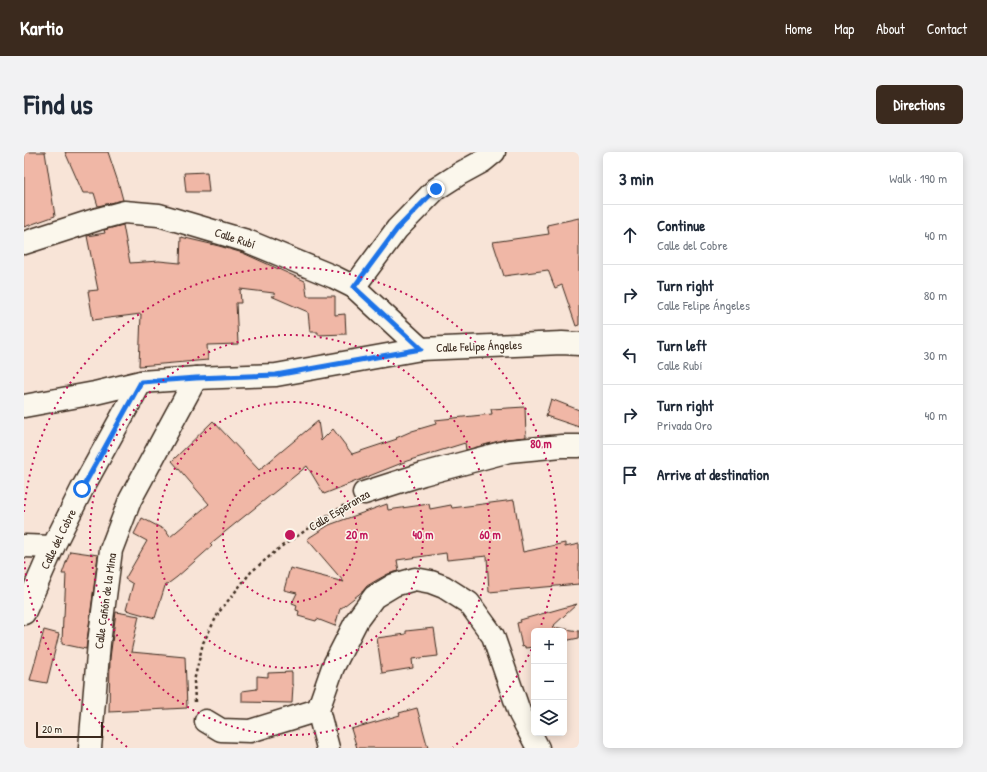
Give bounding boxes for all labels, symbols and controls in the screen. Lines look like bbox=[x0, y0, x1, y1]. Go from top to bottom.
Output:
text: Kartio bbox=[20, 15, 63, 41]
text: Home bbox=[785, 19, 812, 38]
text: Map bbox=[834, 19, 854, 38]
text: About bbox=[876, 19, 905, 38]
text: Contact bbox=[927, 19, 967, 38]
text: Find us bbox=[24, 85, 93, 123]
button: Directions bbox=[876, 85, 963, 124]
text: 3 min bbox=[619, 167, 654, 190]
text: Walk · 190 m bbox=[889, 169, 947, 187]
route end bbox=[427, 180, 445, 198]
text: Continue bbox=[657, 215, 705, 236]
street label: Calle Rubí bbox=[212, 223, 258, 253]
icon: ahead bbox=[619, 224, 641, 246]
text: 40 m bbox=[924, 226, 947, 244]
text: Calle del Cobre bbox=[657, 236, 728, 254]
text: Turn right bbox=[657, 275, 713, 296]
icon: right bbox=[619, 284, 641, 306]
text: 80 m bbox=[924, 286, 947, 304]
text: Calle Felipe Ángeles bbox=[657, 296, 750, 314]
text: Turn left bbox=[657, 335, 707, 356]
street label: Calle Felipe Ángeles bbox=[436, 336, 523, 356]
icon: left bbox=[619, 344, 641, 366]
text: 30 m bbox=[924, 346, 947, 364]
text: Calle Rubí bbox=[657, 356, 702, 374]
text: Turn right bbox=[657, 395, 713, 416]
icon: right bbox=[619, 404, 641, 426]
text: 40 m bbox=[924, 406, 947, 424]
text: Privada Oro bbox=[657, 416, 712, 434]
text: 80 m bbox=[530, 435, 552, 452]
icon: arrive bbox=[619, 464, 641, 486]
text: Arrive at destination bbox=[657, 464, 769, 485]
route start bbox=[73, 480, 91, 498]
street label: Calle Esperanza bbox=[305, 485, 373, 535]
street label: Calle del Cobre bbox=[36, 506, 80, 572]
text: 20 m bbox=[346, 526, 368, 543]
text: 40 m bbox=[413, 526, 433, 543]
text: 60 m bbox=[479, 526, 501, 543]
centre of rings bbox=[283, 528, 297, 542]
street label: Calle Cañón de la Mina bbox=[90, 552, 120, 650]
map controls bbox=[531, 628, 567, 736]
button: + bbox=[531, 628, 567, 664]
button: − bbox=[531, 664, 567, 700]
button: layers bbox=[531, 700, 567, 736]
scale bar bbox=[36, 720, 103, 739]
text: 20 m bbox=[42, 722, 62, 736]

